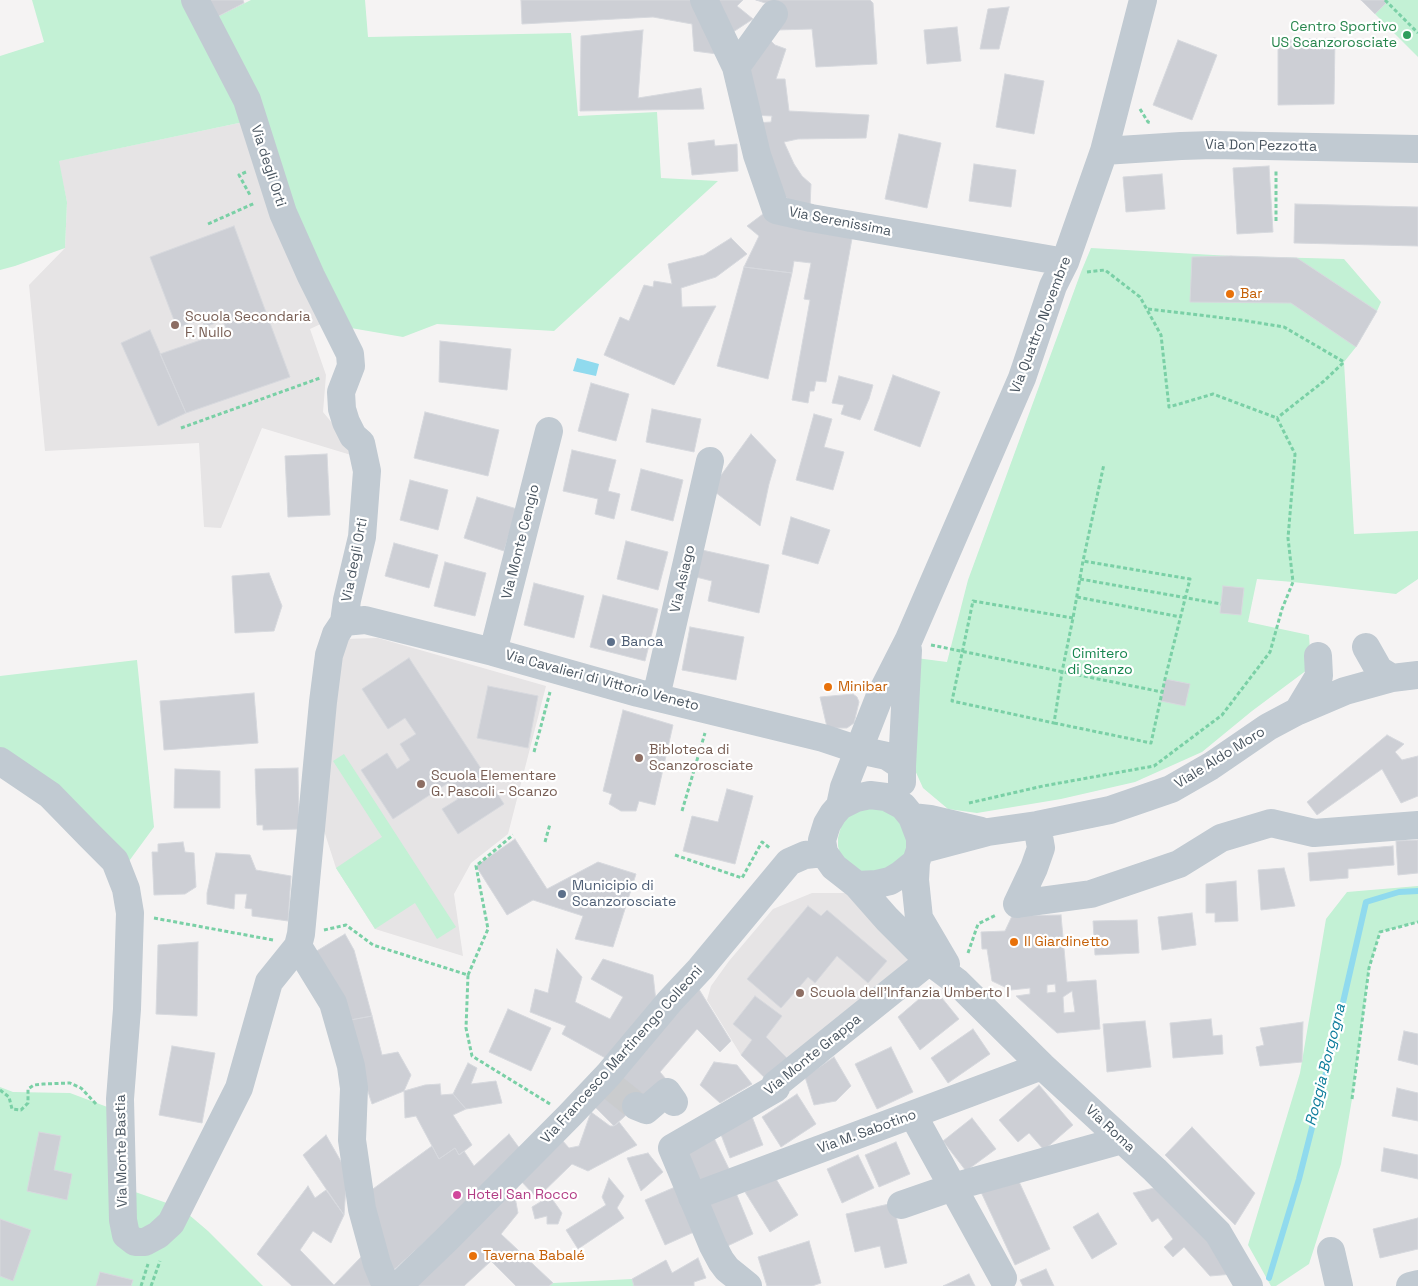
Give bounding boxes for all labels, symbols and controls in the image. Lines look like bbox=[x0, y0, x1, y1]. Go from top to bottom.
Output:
place label: Centro Sportivo US Scanzorosciate bbox=[1271, 19, 1397, 52]
marker: Centro Sportivo US Scanzorosciate bbox=[1401, 29, 1413, 41]
street label: Via degli Orti bbox=[247, 123, 289, 209]
street label: Via Don Pezzotta bbox=[1205, 137, 1317, 155]
street label: Via Serenissima bbox=[787, 204, 893, 240]
street label: Via Quattro Novembre bbox=[1007, 254, 1075, 396]
place label: Bar bbox=[1240, 286, 1263, 302]
marker: Bar bbox=[1224, 288, 1236, 300]
place label: Scuola Secondaria F. Nullo bbox=[185, 309, 311, 342]
marker: Scuola Secondaria F. Nullo bbox=[169, 319, 181, 331]
street label: Via Monte Cengio bbox=[499, 483, 543, 601]
street label: Via degli Orti bbox=[339, 517, 371, 603]
street label: Via Asiago bbox=[667, 544, 699, 614]
place label: Banca bbox=[621, 634, 663, 650]
marker: Banca bbox=[605, 636, 617, 648]
park label: Cimitero di Scanzo bbox=[1067, 646, 1133, 679]
street label: Via Cavalieri di Vittorio Veneto bbox=[503, 647, 701, 715]
place label: Minibar bbox=[838, 679, 888, 695]
marker: Minibar bbox=[822, 681, 834, 693]
street label: Viale Aldo Moro bbox=[1172, 723, 1268, 793]
place label: Bibloteca di Scanzorosciate bbox=[649, 742, 753, 774]
marker: Bibloteca di Scanzorosciate bbox=[633, 752, 645, 764]
place label: Scuola Elementare G. Pascoli - Scanzo bbox=[431, 768, 558, 800]
marker: Scuola Elementare G. Pascoli - Scanzo bbox=[415, 778, 427, 790]
place label: Municipio di Scanzorosciate bbox=[572, 878, 676, 910]
marker: Municipio di Scanzorosciate bbox=[556, 888, 568, 900]
place label: Il Giardinetto bbox=[1024, 934, 1109, 950]
marker: Il Giardinetto bbox=[1008, 936, 1020, 948]
street label: Via Francesco Martinengo Colleoni bbox=[538, 963, 706, 1147]
place label: Scuola dell'Infanzia Umberto I bbox=[810, 985, 1010, 1001]
marker: Scuola dell'Infanzia Umberto I bbox=[794, 987, 806, 999]
water label: Roggia Borgogna bbox=[1302, 1002, 1350, 1128]
street label: Via Monte Grappa bbox=[761, 1011, 865, 1099]
street label: Via Monte Bastia bbox=[113, 1094, 131, 1208]
street label: Via Roma bbox=[1082, 1102, 1138, 1156]
street label: Via M. Sabotino bbox=[815, 1106, 919, 1158]
place label: Hotel San Rocco bbox=[467, 1187, 578, 1203]
marker: Hotel San Rocco bbox=[451, 1189, 463, 1201]
place label: Taverna Babalé bbox=[483, 1248, 585, 1264]
marker: Taverna Babalé bbox=[467, 1250, 479, 1262]

